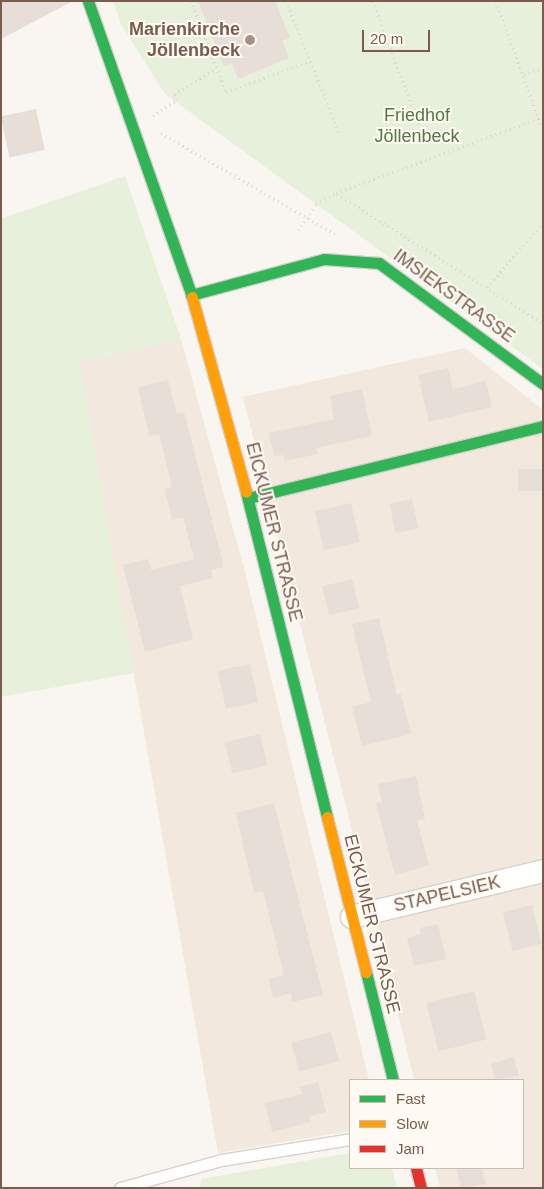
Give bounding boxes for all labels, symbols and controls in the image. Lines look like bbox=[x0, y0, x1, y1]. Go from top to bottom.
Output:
place label: Marienkirche Jöllenbeck bbox=[129, 19, 240, 62]
scale bar bbox=[364, 20, 432, 52]
text: 20 m bbox=[370, 30, 403, 47]
marker: Marienkirche Jöllenbeck bbox=[244, 34, 256, 46]
park label: Friedhof Jöllenbeck bbox=[374, 105, 460, 148]
street label: IMSIEKSTRASSE bbox=[389, 245, 519, 347]
street label: EICKUMER STRASSE bbox=[241, 440, 307, 624]
street label: EICKUMER STRASSE bbox=[339, 832, 405, 1016]
street label: STAPELSIEK bbox=[392, 871, 502, 917]
legend bbox=[349, 1079, 524, 1169]
text: Fast bbox=[396, 1090, 425, 1107]
text: Slow bbox=[396, 1115, 429, 1132]
text: Jam bbox=[396, 1140, 424, 1157]

